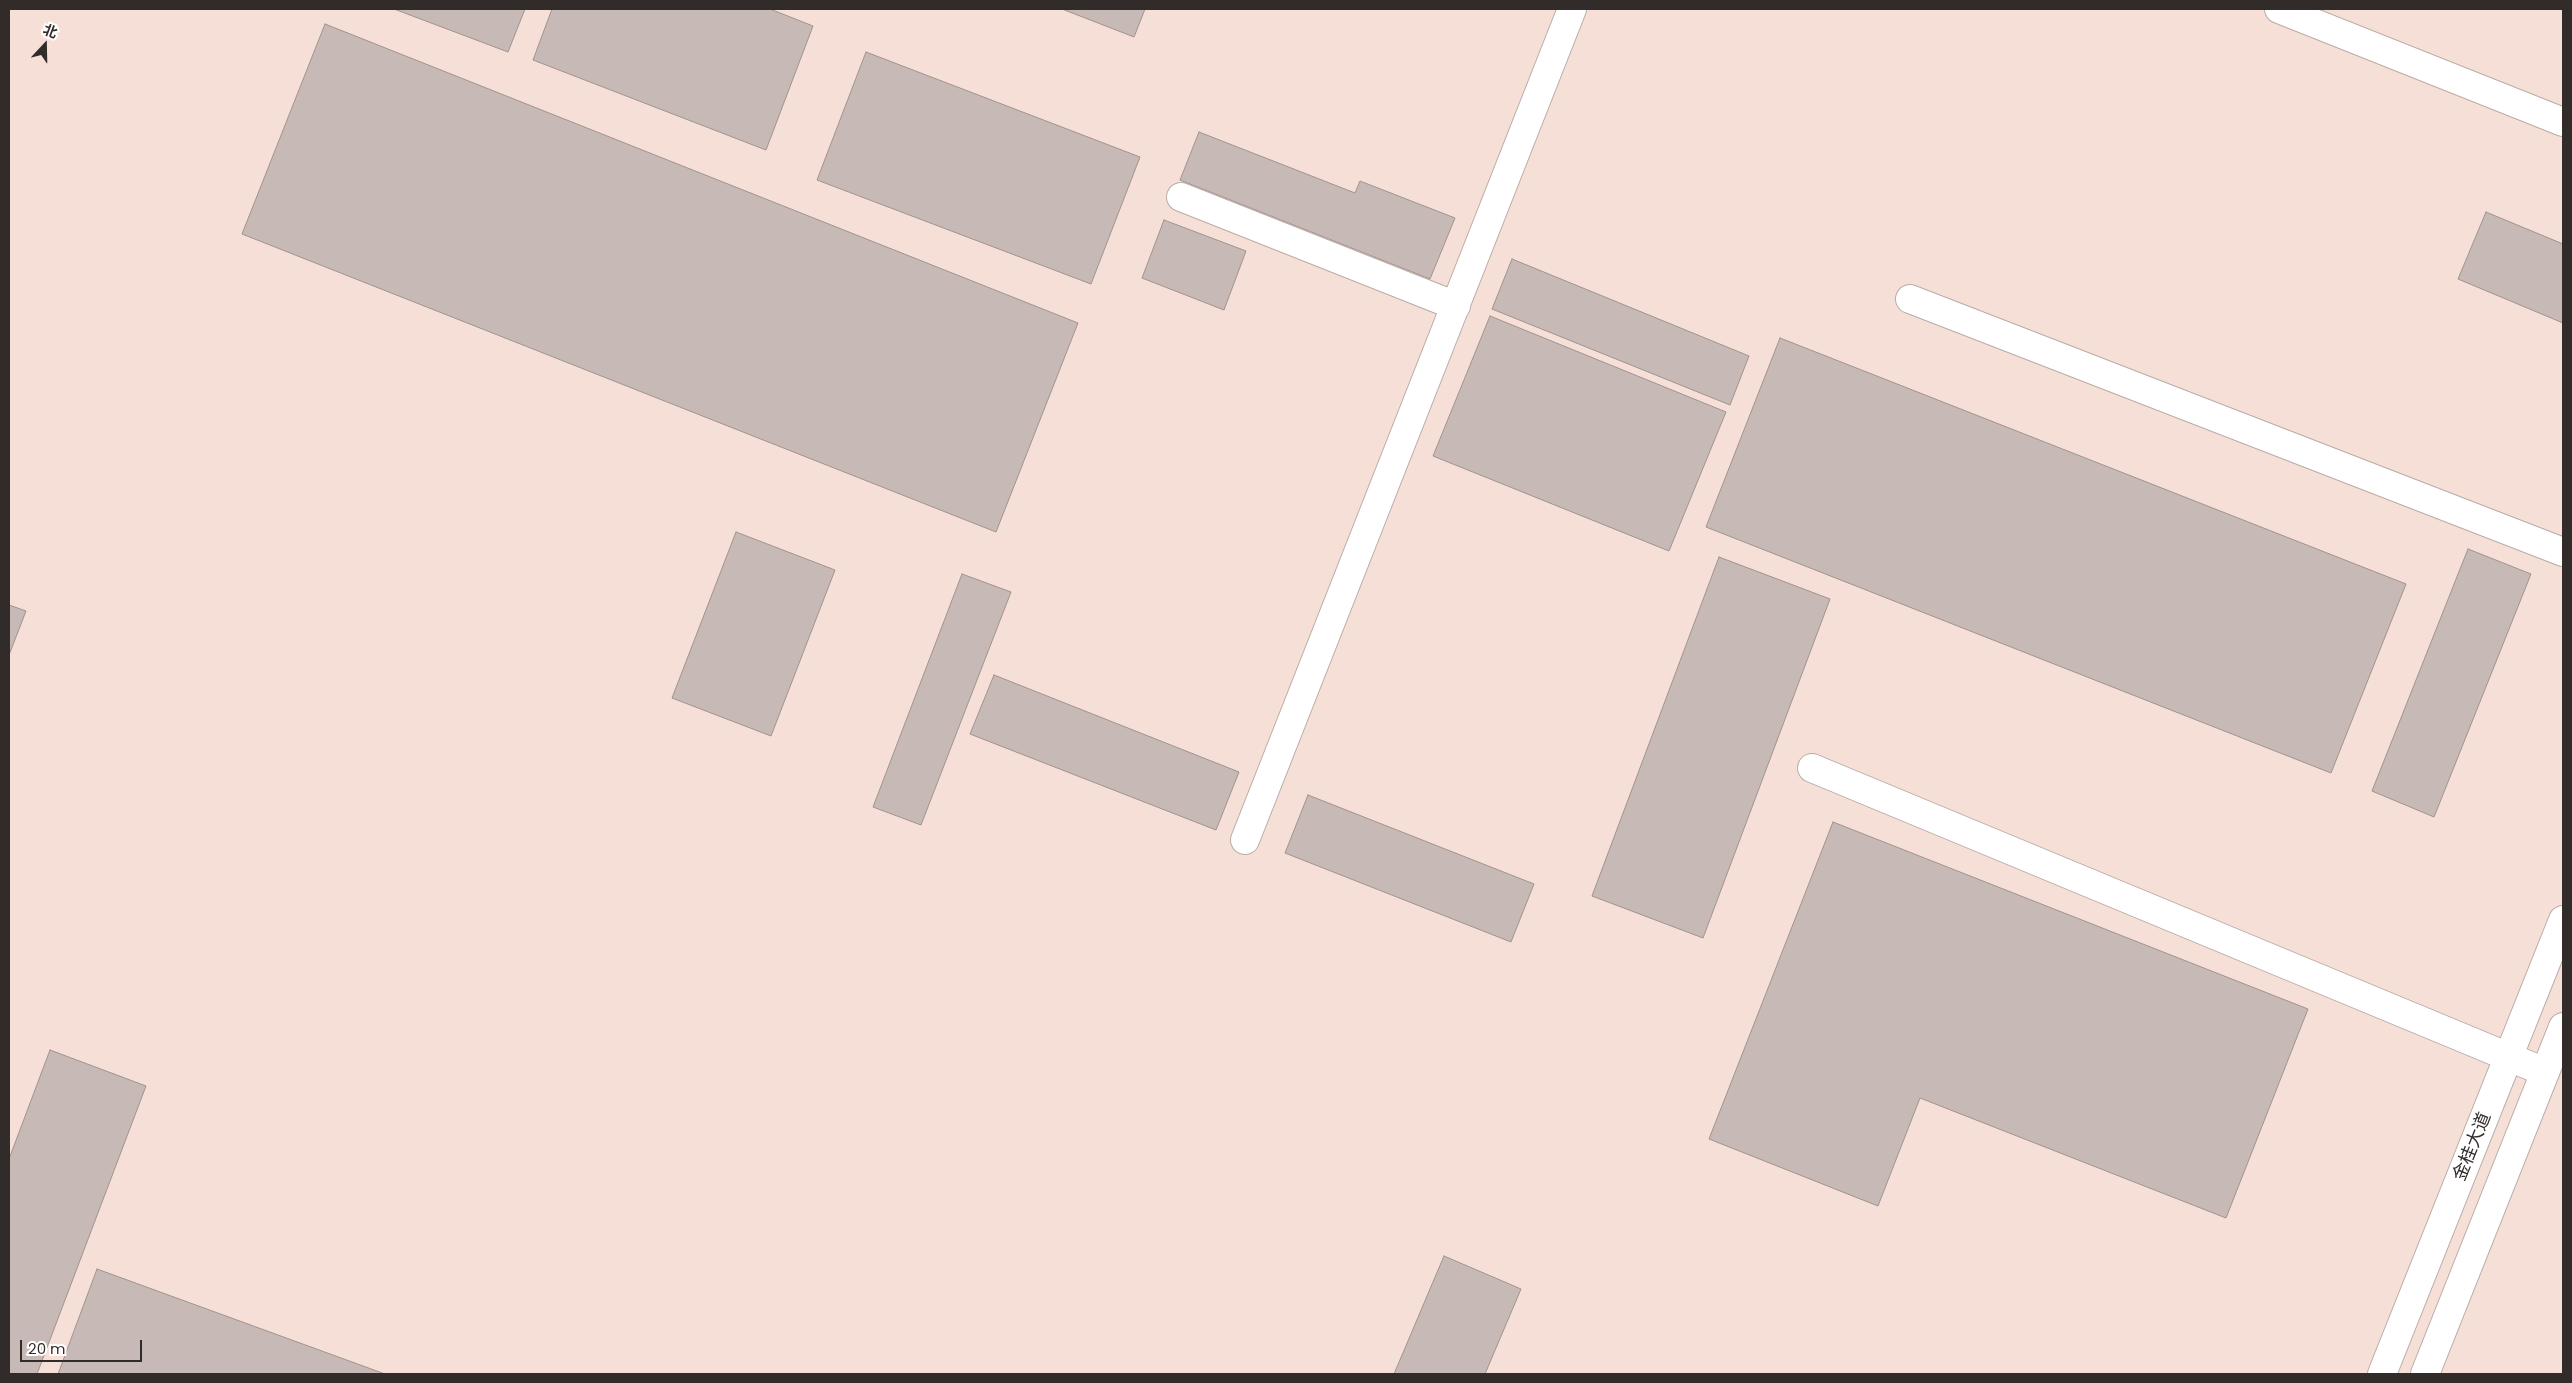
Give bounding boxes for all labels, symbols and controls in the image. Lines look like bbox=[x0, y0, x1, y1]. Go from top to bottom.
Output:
text: 北 bbox=[40, 19, 60, 43]
north arrow bbox=[20, 20, 70, 70]
street label: 金桂大道 bbox=[2450, 1110, 2496, 1184]
scale bar bbox=[22, 1330, 145, 1362]
text: 20 m bbox=[28, 1338, 66, 1359]

